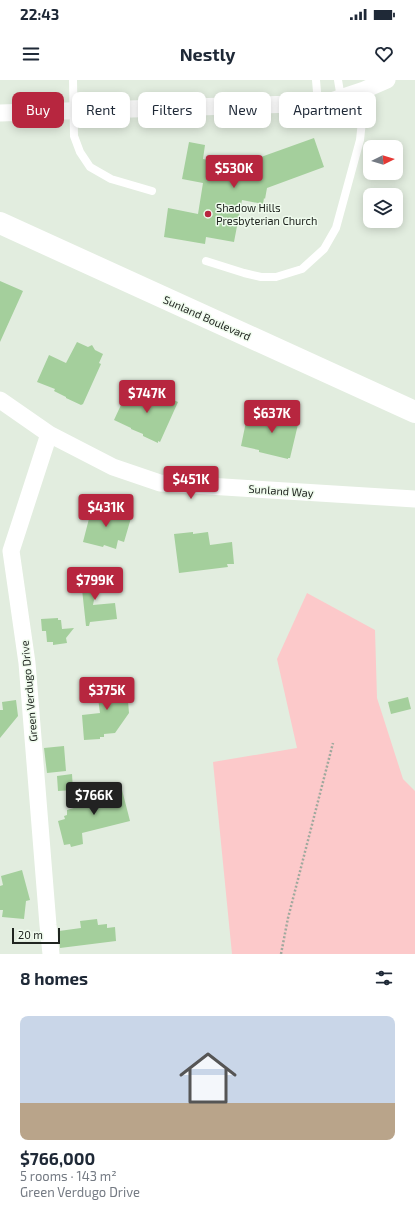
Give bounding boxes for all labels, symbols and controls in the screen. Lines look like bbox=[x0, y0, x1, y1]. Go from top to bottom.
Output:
text: 22:43 bbox=[20, 5, 59, 23]
icon: menu bbox=[20, 43, 42, 65]
text: Nestly bbox=[180, 43, 235, 65]
icon: heart bbox=[373, 43, 395, 65]
chip: Buy bbox=[12, 92, 64, 128]
chip: Rent bbox=[72, 92, 130, 128]
chip: Filters bbox=[138, 92, 206, 128]
chip: New bbox=[214, 92, 271, 128]
chip: Apartment bbox=[279, 92, 376, 128]
north arrow bbox=[363, 140, 403, 180]
map controls bbox=[363, 140, 403, 228]
pin: $530K bbox=[206, 155, 262, 189]
text: $530K bbox=[215, 160, 253, 176]
button: layers bbox=[363, 188, 403, 228]
place label: Shadow Hills Presbyterian Church bbox=[216, 201, 317, 227]
marker: Shadow Hills Presbyterian Church bbox=[203, 209, 213, 219]
street label: Sunland Boulevard bbox=[162, 292, 253, 343]
pin: $747K bbox=[119, 380, 175, 414]
text: $747K bbox=[128, 385, 166, 401]
pin: $637K bbox=[244, 400, 300, 434]
text: $637K bbox=[253, 405, 291, 421]
pin: $451K bbox=[163, 466, 219, 500]
text: $451K bbox=[173, 471, 209, 487]
street label: Sunland Way bbox=[248, 482, 314, 499]
pin: $431K bbox=[78, 494, 134, 528]
text: $431K bbox=[87, 499, 125, 515]
pin: $799K bbox=[67, 567, 123, 601]
text: $799K bbox=[76, 572, 114, 588]
street label: Green Verdugo Drive bbox=[18, 640, 39, 742]
pin: $375K bbox=[79, 677, 135, 711]
text: $375K bbox=[88, 682, 126, 698]
pin: $766K bbox=[66, 782, 122, 816]
text: $766K bbox=[75, 787, 113, 803]
scale bar bbox=[12, 926, 60, 945]
text: 20 m bbox=[18, 928, 43, 941]
icon: filters bbox=[373, 967, 395, 989]
text: 8 homes bbox=[20, 968, 88, 988]
icon: home bbox=[172, 1042, 244, 1114]
text: $766,000 bbox=[20, 1148, 95, 1168]
text: 5 rooms · 143 m² bbox=[20, 1168, 117, 1184]
text: Green Verdugo Drive bbox=[20, 1184, 140, 1200]

